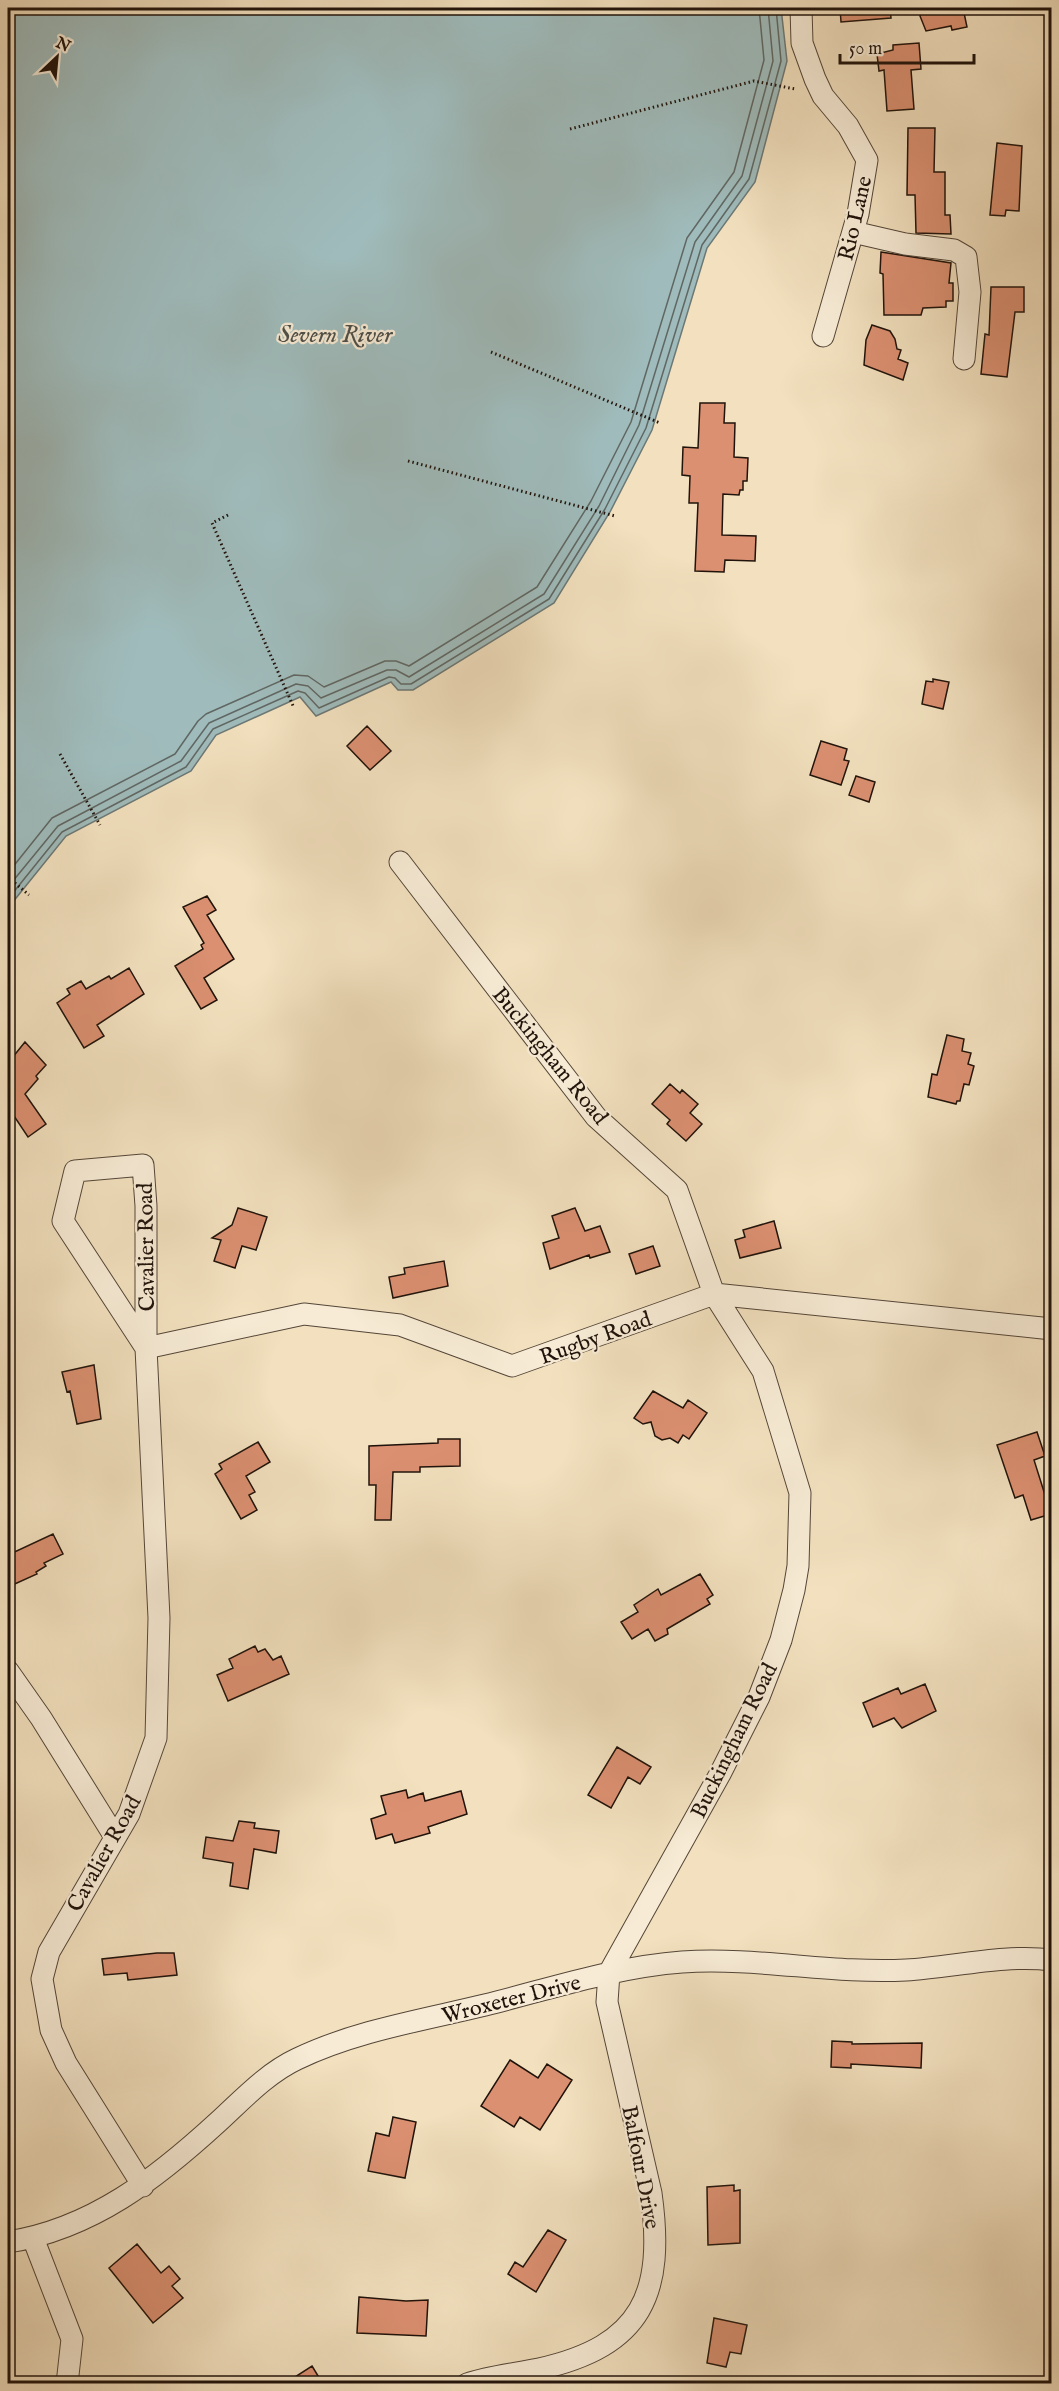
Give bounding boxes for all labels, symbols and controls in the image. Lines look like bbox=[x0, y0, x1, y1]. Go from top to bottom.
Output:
north arrow bbox=[27, 27, 87, 87]
scale bar bbox=[840, 27, 974, 65]
text: N bbox=[51, 33, 73, 57]
text: 50 m bbox=[849, 38, 882, 61]
street label: Rio Lane bbox=[833, 173, 879, 264]
water label: Severn River bbox=[278, 320, 394, 351]
street label: Buckingham Road bbox=[485, 982, 614, 1131]
street label: Cavalier Road bbox=[132, 1182, 162, 1312]
street label: Rugby Road bbox=[536, 1306, 656, 1372]
street label: Buckingham Road bbox=[685, 1658, 785, 1823]
street label: Cavalier Road bbox=[61, 1791, 148, 1917]
street label: Wroxeter Drive bbox=[439, 1969, 584, 2031]
street label: Balfour Drive bbox=[614, 2103, 666, 2232]

